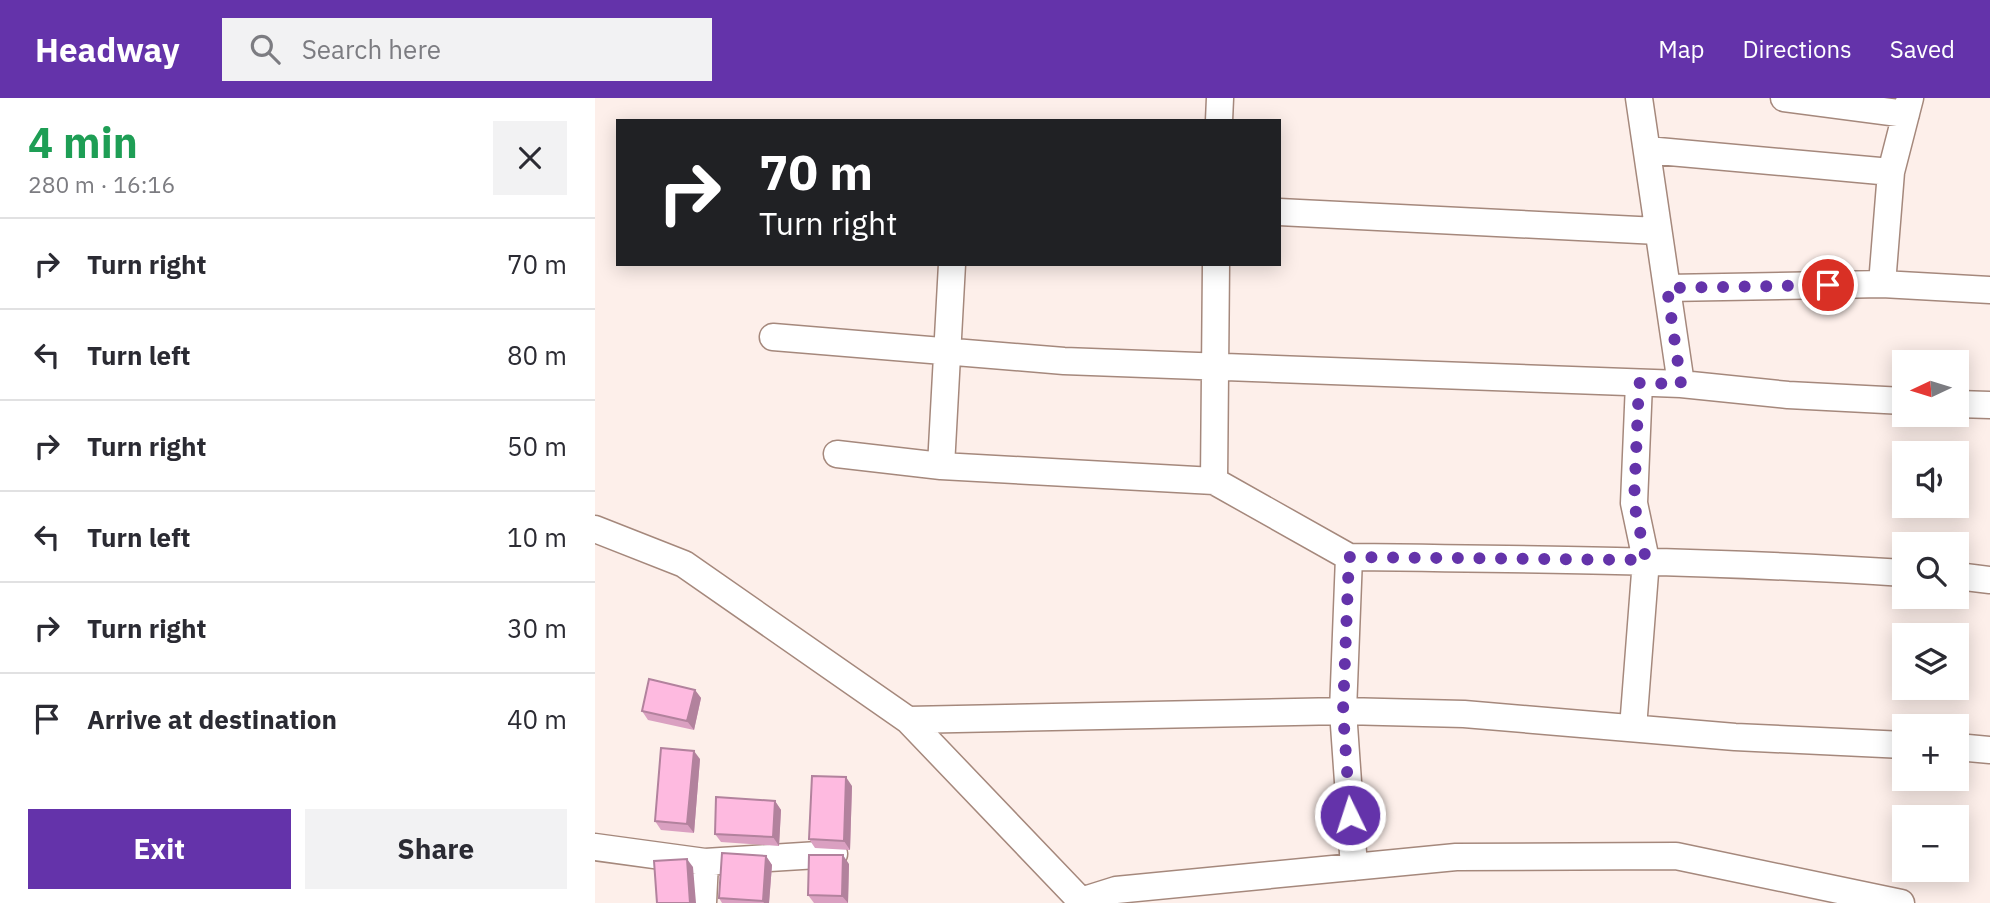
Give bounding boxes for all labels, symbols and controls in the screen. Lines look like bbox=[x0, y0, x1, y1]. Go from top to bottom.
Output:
search box bbox=[222, 18, 712, 81]
text: Headway bbox=[35, 28, 180, 71]
icon: search bbox=[246, 30, 284, 68]
text: Search here bbox=[302, 32, 441, 66]
text: Map bbox=[1658, 33, 1704, 65]
text: Directions bbox=[1742, 33, 1852, 65]
text: Saved bbox=[1890, 33, 1955, 65]
text: 4 min bbox=[28, 115, 138, 170]
button: close bbox=[493, 121, 567, 195]
text: 70 m bbox=[759, 140, 873, 203]
icon: right bbox=[644, 147, 735, 238]
text: 280 m · 16:16 bbox=[28, 169, 175, 199]
text: Turn right bbox=[759, 202, 897, 244]
icon: right bbox=[28, 245, 66, 283]
text: Turn right bbox=[87, 247, 206, 281]
text: 70 m bbox=[507, 247, 567, 281]
pin bbox=[1798, 255, 1858, 315]
icon: arrive bbox=[1809, 266, 1847, 304]
icon: left bbox=[28, 336, 66, 374]
text: Turn left bbox=[87, 338, 190, 372]
text: 80 m bbox=[507, 338, 567, 372]
north arrow bbox=[1892, 350, 1969, 427]
map controls bbox=[1892, 350, 1969, 882]
icon: right bbox=[28, 427, 66, 465]
text: Turn right bbox=[87, 429, 206, 463]
text: 50 m bbox=[507, 429, 567, 463]
button: sound bbox=[1892, 441, 1969, 518]
icon: left bbox=[28, 518, 66, 556]
text: Turn left bbox=[87, 520, 190, 554]
text: 10 m bbox=[507, 520, 567, 554]
button: search bbox=[1892, 532, 1969, 609]
icon: right bbox=[28, 609, 66, 647]
text: Turn right bbox=[87, 611, 206, 645]
text: 30 m bbox=[507, 611, 567, 645]
button: layers bbox=[1892, 623, 1969, 700]
icon: arrive bbox=[28, 700, 66, 738]
text: Arrive at destination bbox=[87, 702, 337, 736]
text: 40 m bbox=[507, 702, 567, 736]
button: + bbox=[1892, 714, 1969, 791]
position arrow bbox=[1313, 778, 1387, 852]
button: − bbox=[1892, 805, 1969, 882]
button: Exit bbox=[28, 809, 291, 889]
button: Share bbox=[305, 809, 567, 889]

